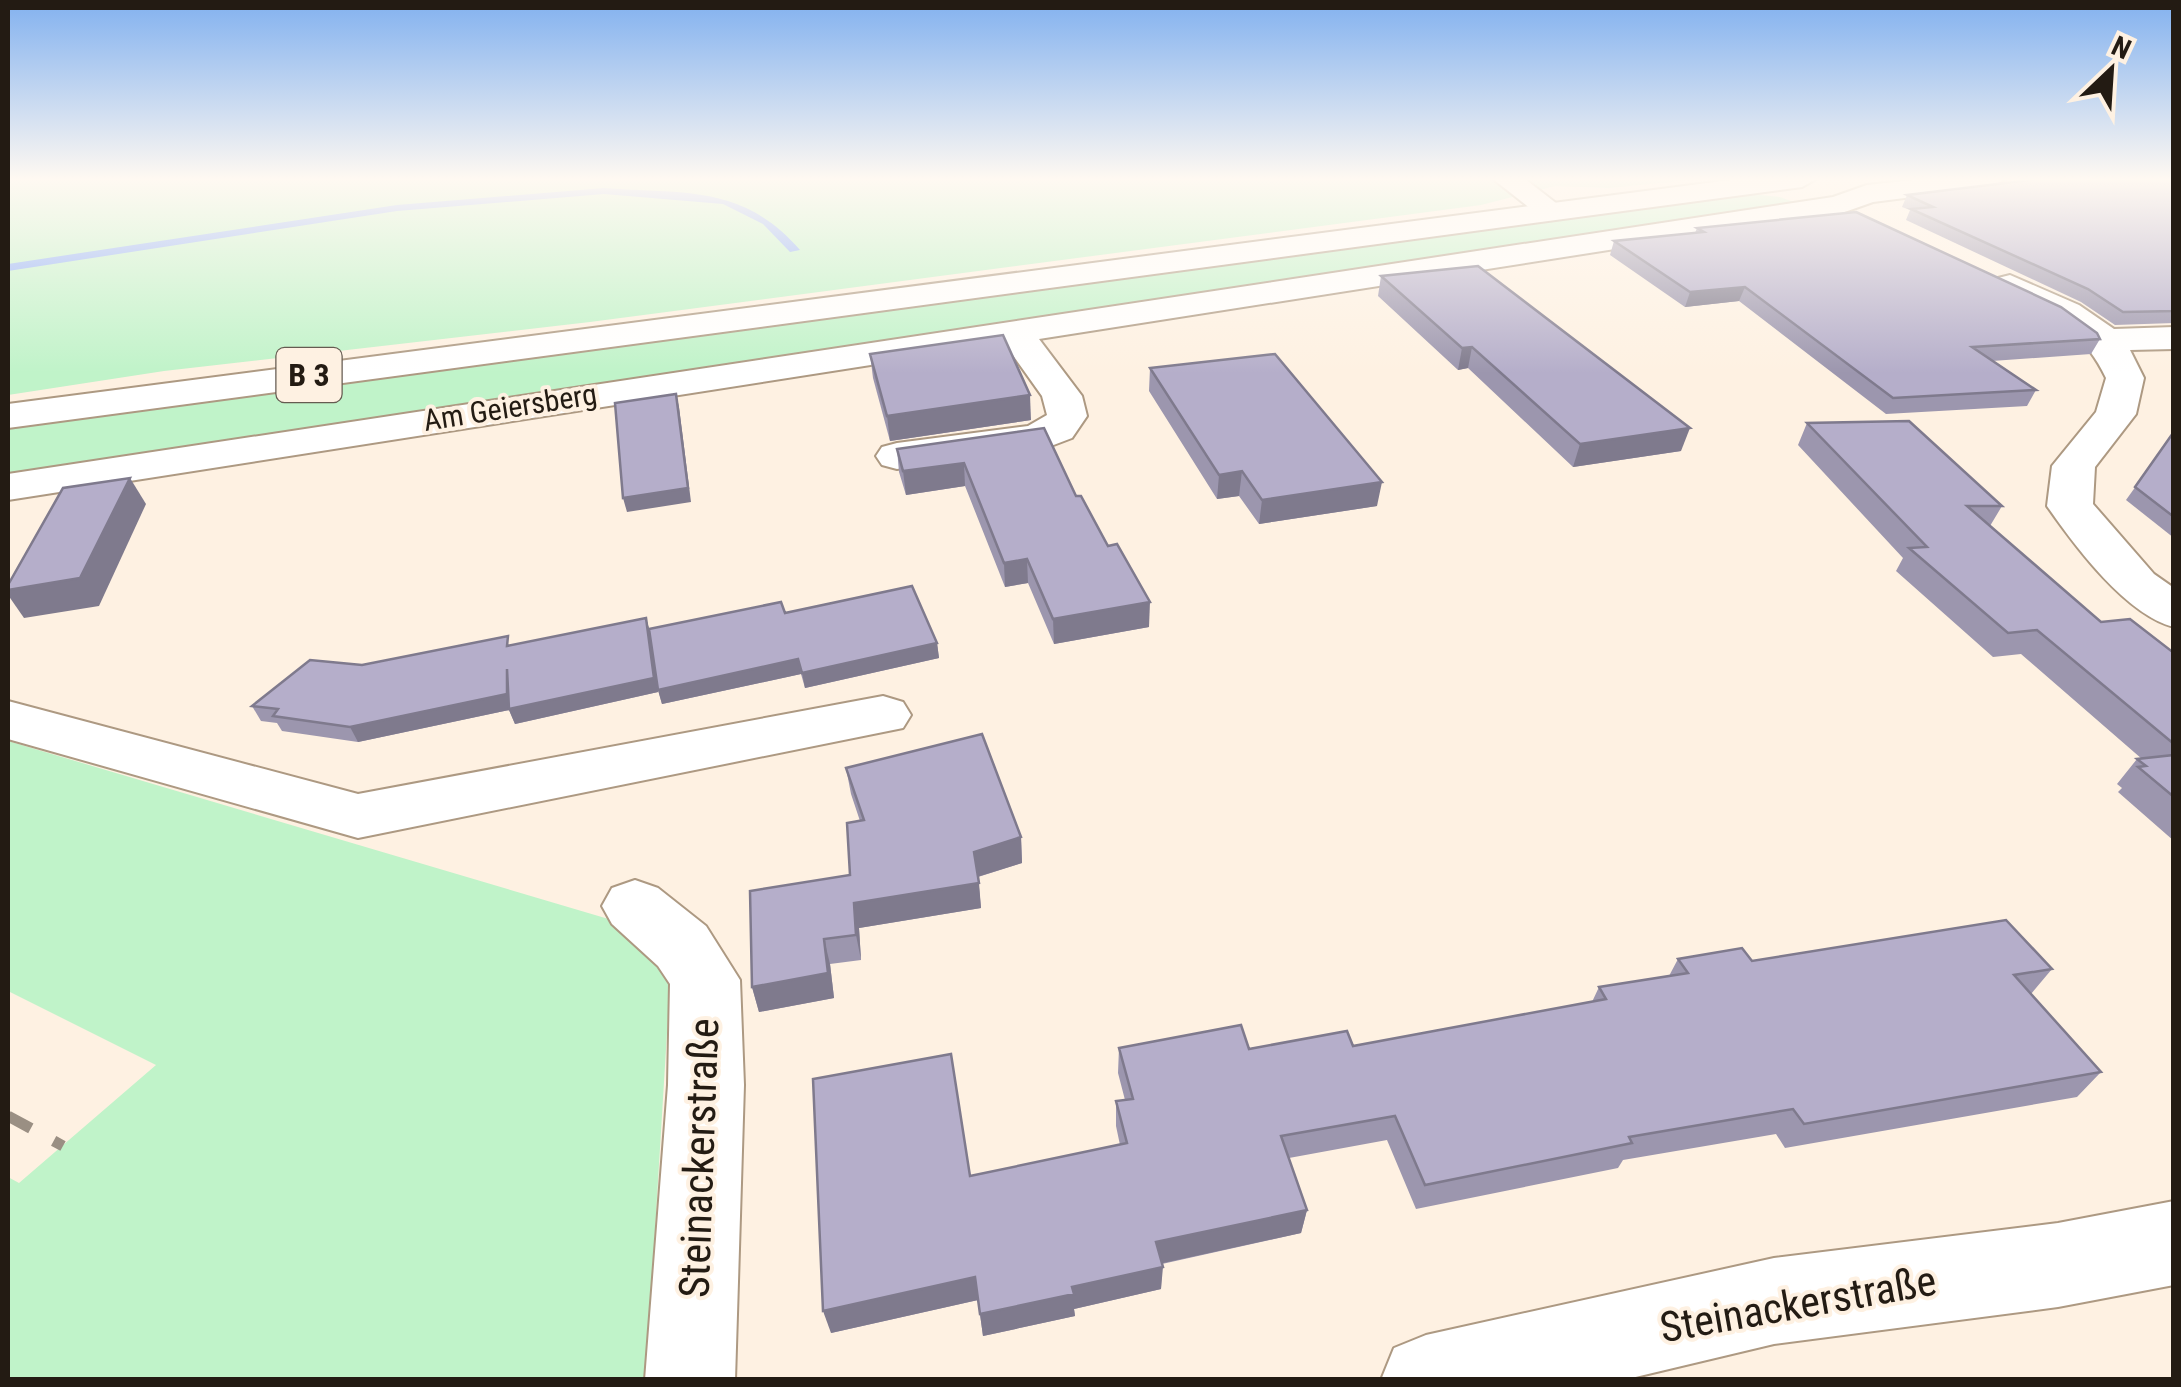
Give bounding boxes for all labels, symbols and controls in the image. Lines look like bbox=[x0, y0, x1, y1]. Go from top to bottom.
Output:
north arrow bbox=[2061, 20, 2161, 120]
text: N bbox=[2107, 29, 2136, 66]
road number: B 3 bbox=[276, 348, 342, 402]
street label: Am Geiersberg bbox=[421, 376, 599, 438]
street label: Steinackerstraße bbox=[670, 1017, 728, 1299]
street label: Steinackerstraße bbox=[1656, 1256, 1940, 1352]

